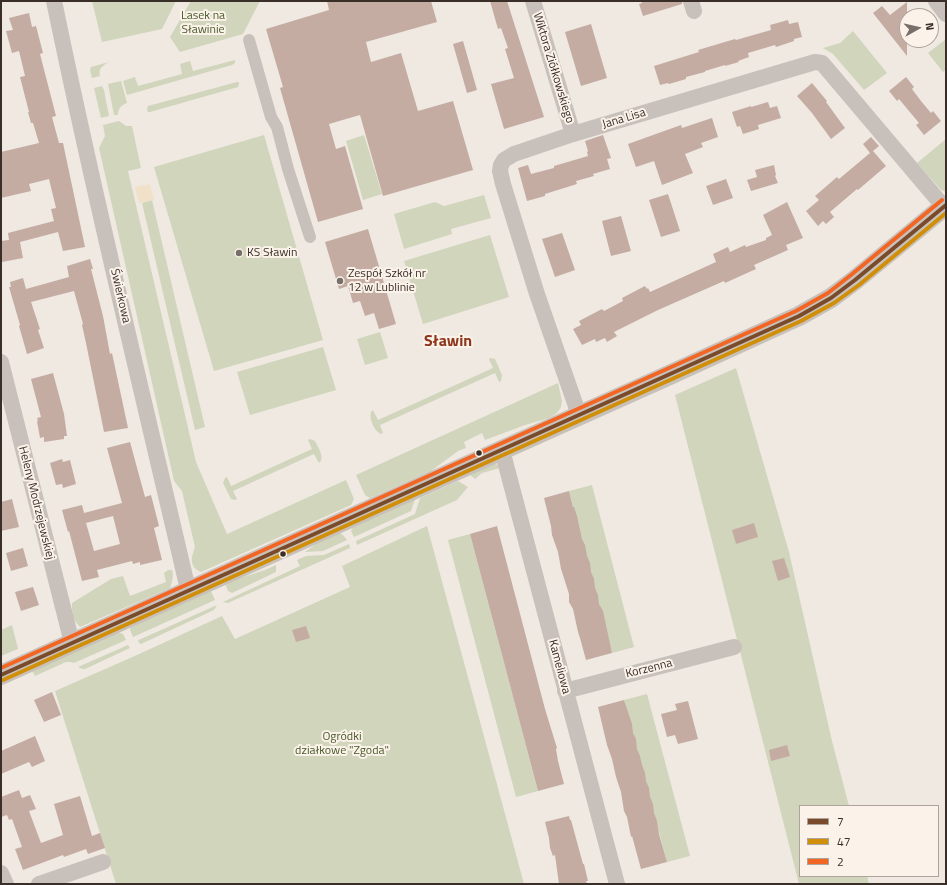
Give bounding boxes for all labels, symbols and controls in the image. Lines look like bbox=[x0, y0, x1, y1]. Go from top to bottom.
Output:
north arrow bbox=[899, 8, 939, 48]
park label: Lasek na Sławinie bbox=[181, 9, 225, 37]
street label: Wiktora Ziółkowskiego bbox=[529, 11, 577, 125]
text: N bbox=[921, 22, 938, 31]
street label: Jana Lisa bbox=[601, 106, 647, 132]
place label: KS Sławin bbox=[247, 246, 297, 260]
marker: KS Sławin bbox=[234, 248, 244, 258]
street label: Świerkowa bbox=[107, 267, 133, 325]
place label: Zespół Szkół nr 12 w Lublinie bbox=[348, 267, 426, 295]
marker: Zespół Szkół nr 12 w Lublinie bbox=[335, 276, 345, 286]
district label: Sławin bbox=[424, 332, 472, 352]
street label: Heleny Modrzejewskiej bbox=[15, 445, 57, 561]
unlabelled marker bbox=[474, 448, 484, 458]
unlabelled marker bbox=[278, 549, 288, 559]
street label: Kameliowa bbox=[545, 638, 573, 696]
street label: Korzenna bbox=[624, 656, 674, 682]
park label: Ogródki działkowe "Zgoda" bbox=[295, 730, 389, 758]
legend bbox=[799, 805, 939, 877]
text: 7 bbox=[837, 812, 844, 831]
text: 47 bbox=[837, 832, 850, 851]
text: 2 bbox=[837, 852, 844, 871]

